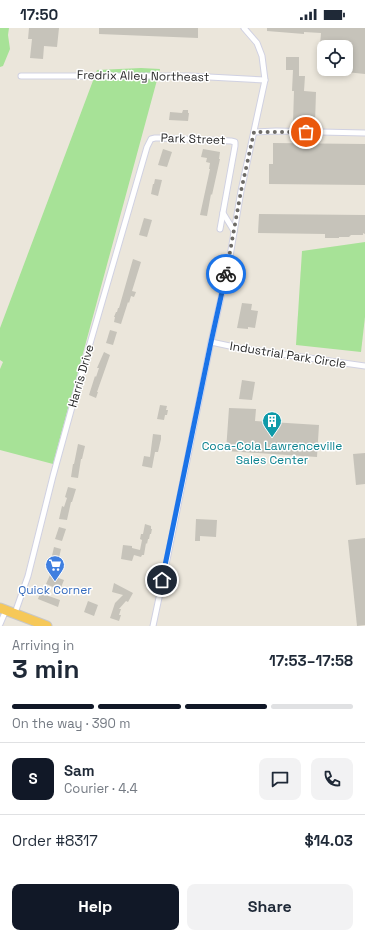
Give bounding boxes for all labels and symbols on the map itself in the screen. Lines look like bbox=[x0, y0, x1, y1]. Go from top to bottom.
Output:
street label: Fredrix Alley Northeast bbox=[77, 67, 209, 85]
pin bbox=[289, 115, 323, 149]
street label: Park Street bbox=[160, 130, 226, 148]
courier bbox=[206, 254, 246, 294]
street label: Industrial Park Circle bbox=[229, 338, 347, 372]
street label: Harris Drive bbox=[64, 343, 98, 409]
building icon: Coca-Cola Lawrenceville Sales Center bbox=[261, 410, 283, 438]
place label: Coca-Cola Lawrenceville Sales Center bbox=[202, 438, 342, 468]
supermarket icon: Quick Corner bbox=[44, 554, 66, 582]
pin bbox=[145, 563, 179, 597]
place label: Quick Corner bbox=[18, 582, 92, 598]

